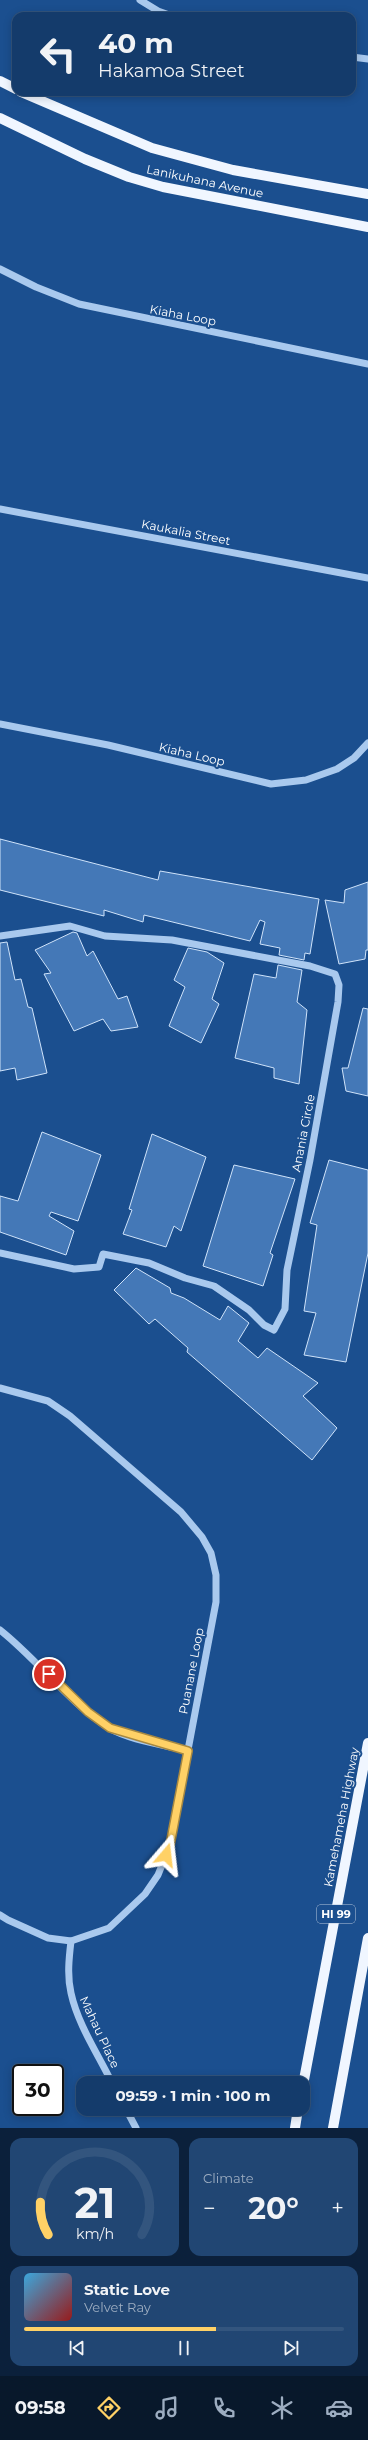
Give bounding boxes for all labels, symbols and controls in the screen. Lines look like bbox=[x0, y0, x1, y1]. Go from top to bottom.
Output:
text: 40 m bbox=[98, 26, 174, 60]
icon: left bbox=[32, 28, 84, 80]
text: Hakamoa Street bbox=[98, 60, 245, 82]
street label: Lanikuhana Avenue bbox=[145, 161, 265, 201]
street label: Kiaha Loop bbox=[149, 301, 217, 329]
street label: Kaukalia Street bbox=[140, 516, 232, 548]
street label: Kiaha Loop bbox=[158, 739, 226, 769]
street label: Anania Circle bbox=[288, 1093, 318, 1173]
street label: Puanane Loop bbox=[175, 1627, 207, 1715]
pin bbox=[32, 1657, 66, 1691]
icon: arrive bbox=[38, 1663, 60, 1685]
street label: Kamehameha Highway bbox=[320, 1745, 362, 1888]
position arrow bbox=[145, 1834, 187, 1876]
road number: HI 99 bbox=[317, 1905, 355, 1923]
street label: Mahau Place bbox=[77, 1994, 123, 2070]
speed limit sign: 30 bbox=[12, 2064, 64, 2116]
text: 09:59 · 1 min · 100 m bbox=[115, 2086, 271, 2105]
text: Climate bbox=[203, 2170, 254, 2186]
text: 21 bbox=[74, 2178, 115, 2228]
text: 20° bbox=[248, 2190, 299, 2227]
text: − bbox=[203, 2195, 216, 2222]
text: + bbox=[331, 2195, 344, 2222]
text: km/h bbox=[75, 2225, 114, 2243]
text: Static Love bbox=[84, 2280, 170, 2299]
text: Velvet Ray bbox=[84, 2299, 151, 2315]
icon: previous bbox=[66, 2337, 88, 2359]
icon: pause bbox=[173, 2337, 195, 2359]
icon: next bbox=[280, 2337, 302, 2359]
icon: directions bbox=[95, 2394, 123, 2422]
icon: music bbox=[153, 2394, 181, 2422]
icon: phone bbox=[210, 2394, 238, 2422]
icon: climate bbox=[268, 2394, 296, 2422]
icon: car bbox=[325, 2394, 353, 2422]
text: 09:58 bbox=[15, 2397, 66, 2419]

